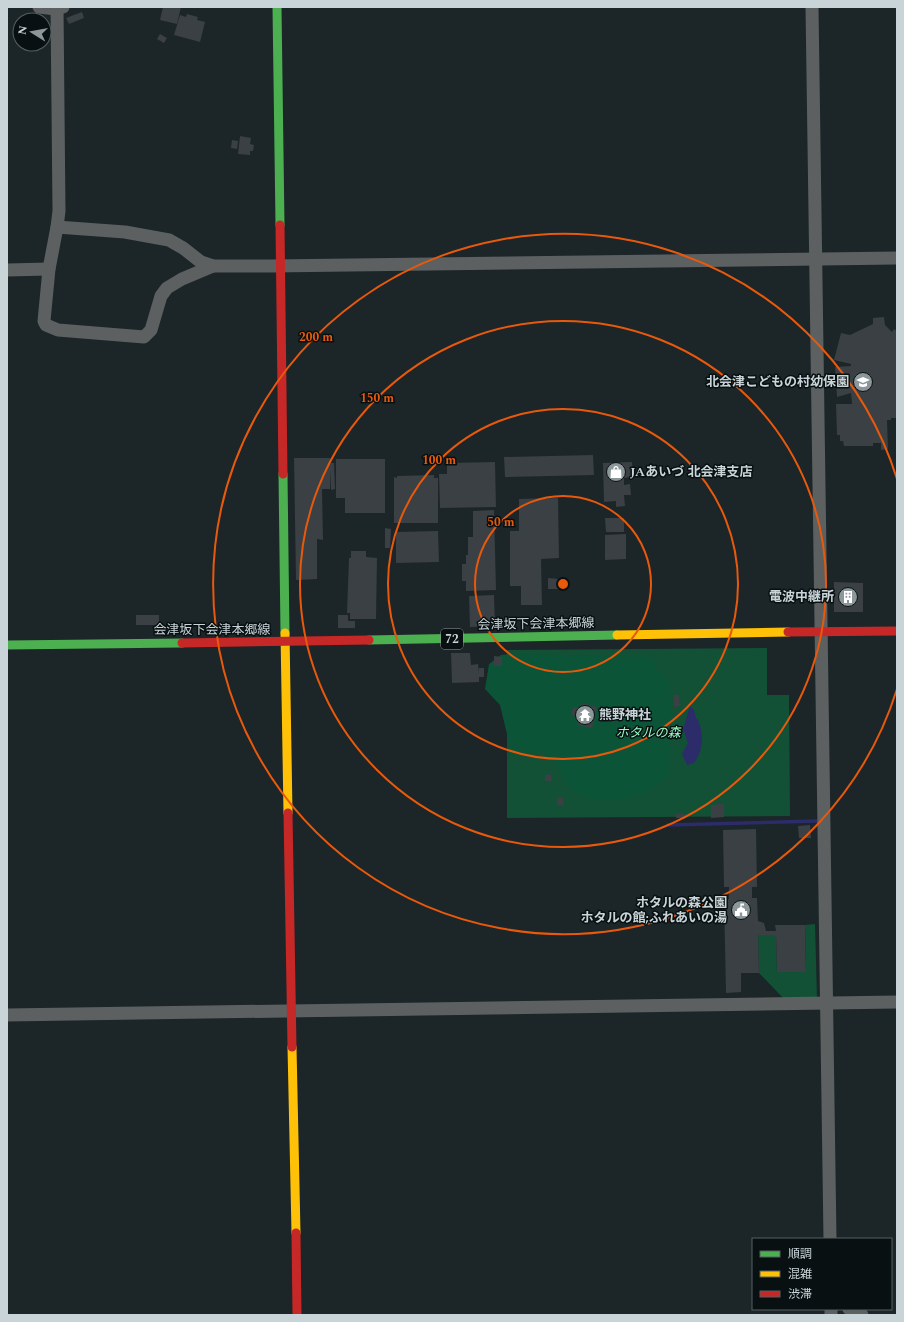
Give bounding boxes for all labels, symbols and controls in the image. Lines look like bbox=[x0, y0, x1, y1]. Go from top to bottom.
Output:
north arrow bbox=[12, 12, 52, 52]
text: N bbox=[13, 24, 32, 36]
text: 200 m bbox=[299, 328, 333, 347]
school or university icon: 北会津こどもの村幼保園 bbox=[852, 371, 874, 393]
place label: 北会津こどもの村幼保園 bbox=[706, 372, 849, 392]
text: 150 m bbox=[360, 389, 394, 408]
text: 100 m bbox=[422, 451, 456, 470]
shop icon: JAあいづ 北会津支店 bbox=[605, 461, 627, 483]
place label: JAあいづ 北会津支店 bbox=[630, 462, 752, 482]
text: 50 m bbox=[487, 513, 515, 532]
centre of rings bbox=[556, 577, 570, 591]
building icon: 電波中継所 bbox=[837, 586, 859, 608]
place label: 電波中継所 bbox=[769, 587, 834, 607]
street label: 会津坂下会津本郷線 bbox=[477, 613, 595, 635]
street label: 会津坂下会津本郷線 bbox=[153, 620, 271, 640]
road number: 72 bbox=[441, 629, 463, 649]
temple icon: 熊野神社 bbox=[574, 704, 596, 726]
place label: 熊野神社 bbox=[599, 705, 651, 725]
park label: ホタルの森 bbox=[615, 723, 682, 743]
place label: ホタルの森公園 ホタルの館;ふれあいの湯 bbox=[581, 893, 727, 928]
public building icon: ホタルの森公園 ホタルの館;ふれあいの湯 bbox=[730, 899, 752, 921]
legend bbox=[752, 1238, 892, 1310]
text: 順調 bbox=[788, 1245, 812, 1264]
text: 混雑 bbox=[788, 1265, 812, 1284]
text: 渋滞 bbox=[788, 1285, 812, 1304]

